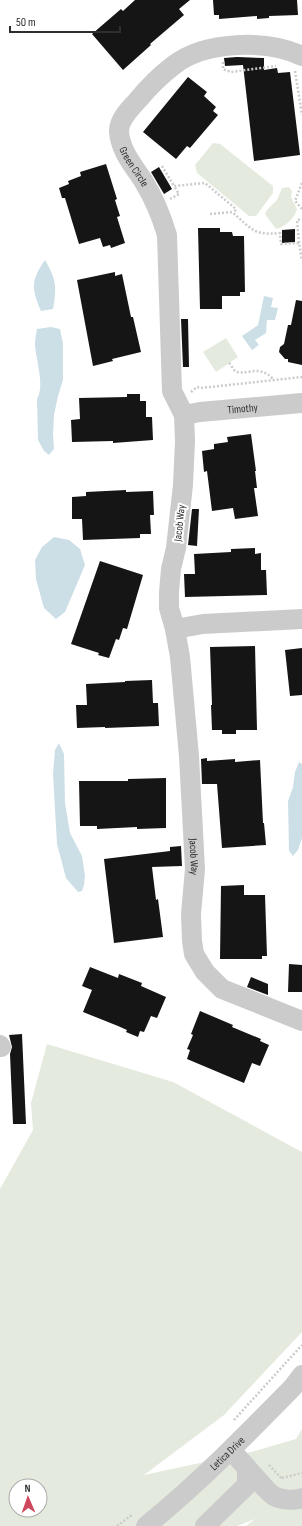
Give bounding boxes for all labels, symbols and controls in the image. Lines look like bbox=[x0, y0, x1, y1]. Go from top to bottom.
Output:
scale bar bbox=[10, 8, 120, 34]
text: 50 m bbox=[16, 15, 36, 30]
street label: Green Circle bbox=[116, 145, 151, 189]
street label: Timothy bbox=[227, 401, 259, 417]
street label: Jacob Way bbox=[171, 503, 188, 543]
street label: Jacob Way bbox=[186, 837, 201, 876]
street label: Letica Drive bbox=[207, 1434, 247, 1473]
north arrow bbox=[8, 1478, 48, 1518]
text: N bbox=[25, 1482, 31, 1495]

